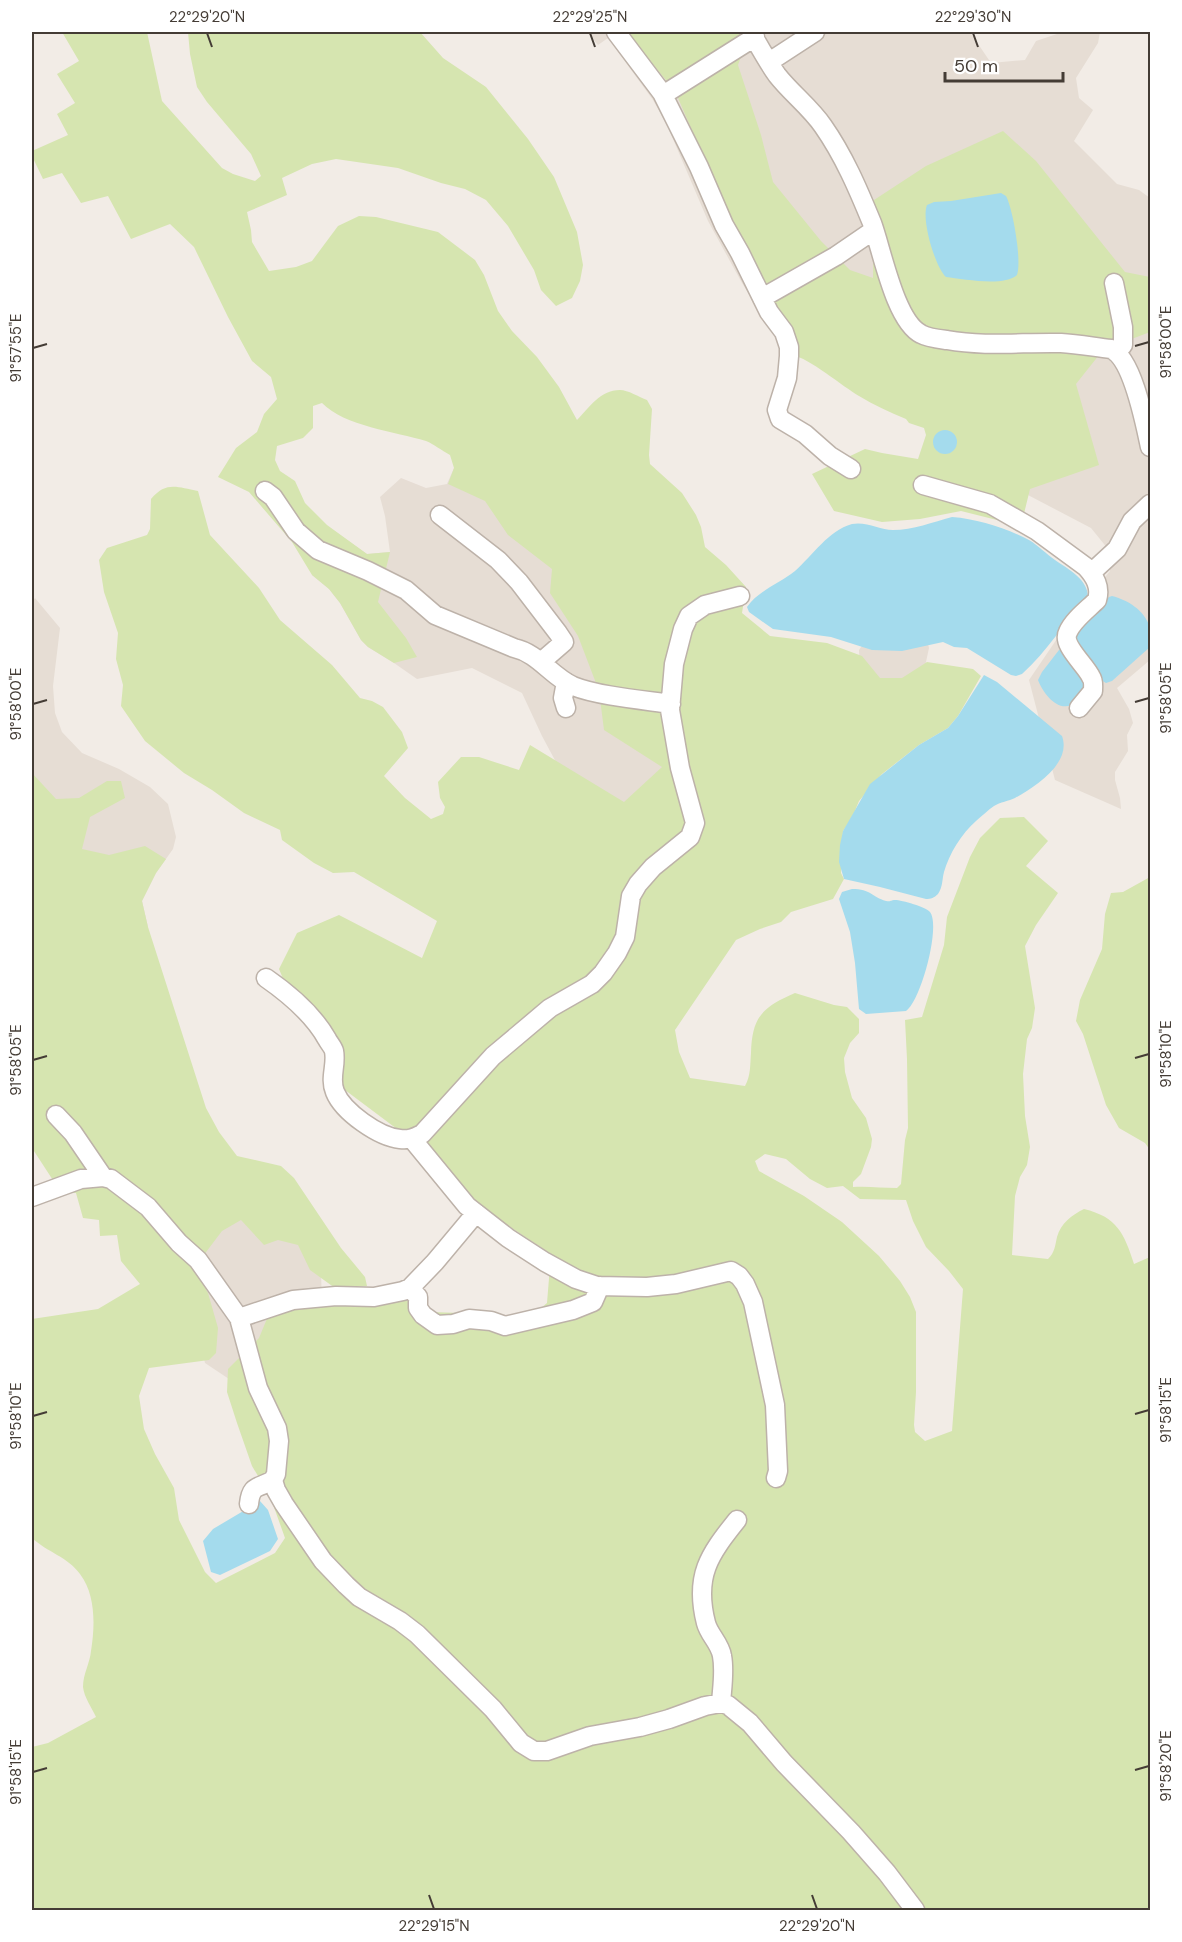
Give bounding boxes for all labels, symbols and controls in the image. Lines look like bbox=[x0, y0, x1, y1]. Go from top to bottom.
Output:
text: 22°29'20"N bbox=[169, 7, 245, 27]
text: 22°29'25"N bbox=[553, 7, 628, 27]
text: 22°29'30"N bbox=[935, 7, 1011, 27]
scale bar bbox=[945, 45, 1064, 83]
text: 50 m bbox=[954, 54, 998, 78]
text: 91°58'00"E bbox=[1156, 305, 1176, 379]
text: 91°57'55"E bbox=[6, 313, 26, 383]
text: 91°58'05"E bbox=[1156, 662, 1176, 734]
text: 91°58'00"E bbox=[6, 667, 26, 741]
text: 91°58'10"E bbox=[1156, 1020, 1176, 1088]
text: 91°58'05"E bbox=[6, 1024, 26, 1096]
text: 91°58'15"E bbox=[1156, 1377, 1176, 1443]
text: 91°58'10"E bbox=[6, 1382, 26, 1450]
text: 91°58'20"E bbox=[1156, 1730, 1176, 1802]
text: 91°58'15"E bbox=[6, 1739, 26, 1805]
text: 22°29'15"N bbox=[398, 1916, 470, 1936]
text: 22°29'20"N bbox=[779, 1916, 855, 1936]

